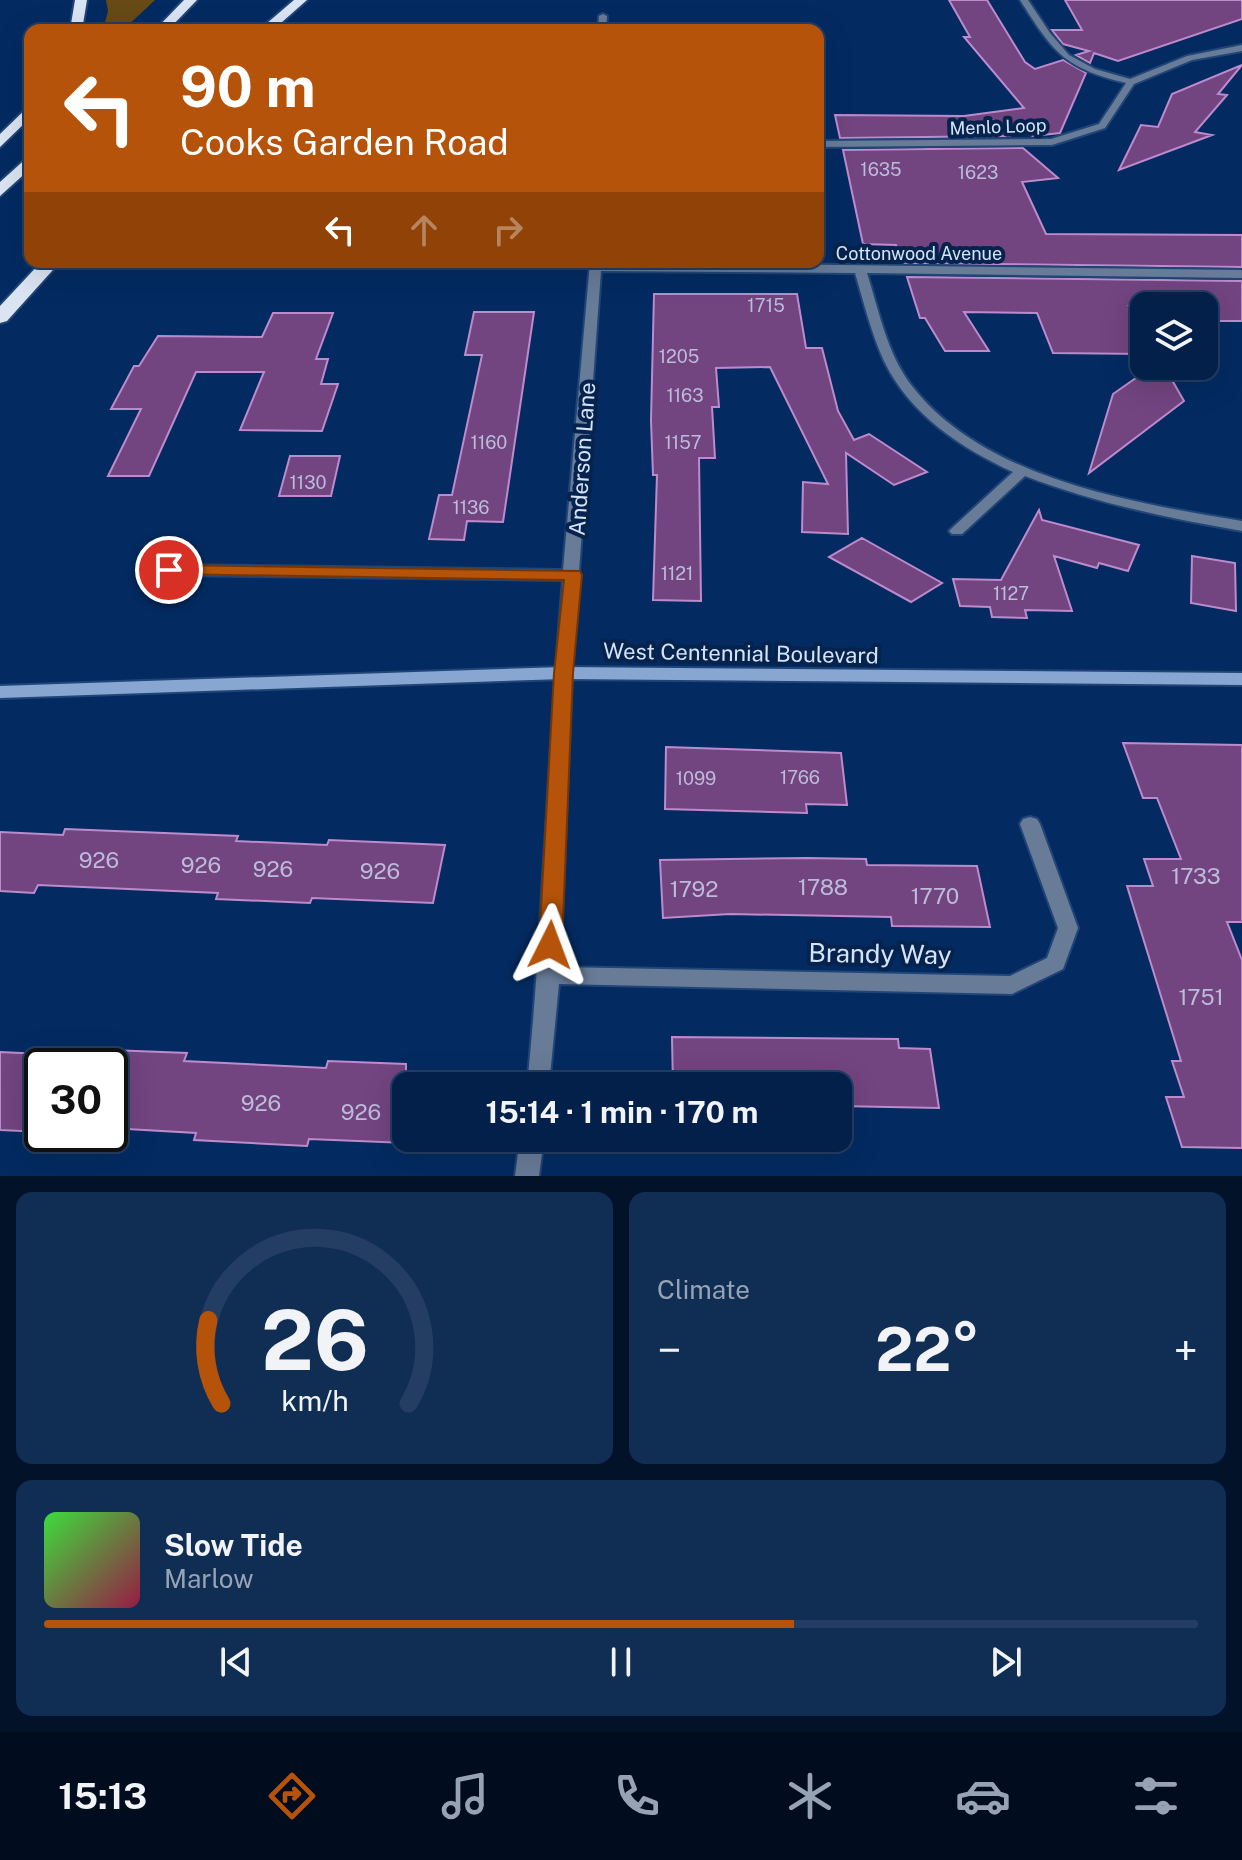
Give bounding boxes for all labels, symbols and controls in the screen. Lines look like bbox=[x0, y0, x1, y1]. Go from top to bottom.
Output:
text: 90 m bbox=[180, 54, 316, 120]
icon: left bbox=[48, 56, 152, 160]
street label: Menlo Loop bbox=[949, 114, 1047, 139]
text: Cooks Garden Road bbox=[180, 121, 509, 163]
house number: 1635 bbox=[860, 159, 902, 180]
house number: 1623 bbox=[958, 162, 998, 183]
icon: left bbox=[318, 208, 362, 252]
icon: ahead bbox=[402, 208, 446, 252]
icon: right bbox=[486, 208, 530, 252]
street label: Cottonwood Avenue bbox=[836, 243, 1002, 264]
map controls bbox=[1130, 292, 1218, 380]
button: layers bbox=[1130, 292, 1218, 380]
house number: 1715 bbox=[747, 295, 785, 316]
house number: 1205 bbox=[659, 346, 699, 367]
street label: Anderson Lane bbox=[564, 381, 600, 537]
house number: 1163 bbox=[666, 385, 704, 406]
house number: 1160 bbox=[471, 432, 507, 453]
house number: 1157 bbox=[665, 432, 702, 453]
house number: 1130 bbox=[290, 472, 326, 493]
house number: 1136 bbox=[452, 497, 490, 518]
pin bbox=[135, 536, 203, 604]
icon: arrive bbox=[147, 548, 191, 592]
house number: 1121 bbox=[661, 563, 693, 584]
house number: 1127 bbox=[993, 583, 1029, 604]
street label: West Centennial Boulevard bbox=[603, 638, 879, 668]
house number: 1766 bbox=[780, 767, 820, 788]
house number: 1099 bbox=[676, 768, 716, 789]
house number: 926 bbox=[79, 847, 119, 873]
house number: 926 bbox=[181, 852, 221, 878]
house number: 926 bbox=[253, 856, 293, 882]
house number: 926 bbox=[360, 858, 400, 884]
house number: 1733 bbox=[1171, 863, 1221, 889]
house number: 1788 bbox=[798, 874, 848, 900]
house number: 1792 bbox=[670, 876, 718, 902]
house number: 1770 bbox=[911, 883, 959, 909]
position arrow bbox=[508, 903, 592, 987]
street label: Brandy Way bbox=[808, 937, 952, 970]
house number: 1751 bbox=[1178, 984, 1224, 1010]
speed limit sign: 30 bbox=[24, 1048, 128, 1152]
house number: 926 bbox=[241, 1090, 281, 1116]
text: 15:14 · 1 min · 170 m bbox=[486, 1094, 758, 1130]
house number: 926 bbox=[341, 1099, 381, 1125]
text: Climate bbox=[657, 1274, 750, 1305]
text: 26 bbox=[261, 1291, 368, 1389]
text: 22° bbox=[875, 1314, 980, 1385]
text: − bbox=[657, 1324, 681, 1376]
text: + bbox=[1174, 1324, 1198, 1376]
text: km/h bbox=[281, 1384, 348, 1417]
text: Slow Tide bbox=[164, 1527, 303, 1563]
text: Marlow bbox=[164, 1563, 254, 1594]
icon: previous bbox=[214, 1640, 258, 1684]
icon: pause bbox=[599, 1640, 643, 1684]
icon: next bbox=[984, 1640, 1028, 1684]
icon: directions bbox=[264, 1768, 320, 1824]
icon: music bbox=[437, 1768, 493, 1824]
icon: phone bbox=[609, 1768, 665, 1824]
icon: climate bbox=[782, 1768, 838, 1824]
icon: car bbox=[955, 1768, 1011, 1824]
icon: filters bbox=[1128, 1768, 1184, 1824]
text: 15:13 bbox=[58, 1775, 147, 1817]

